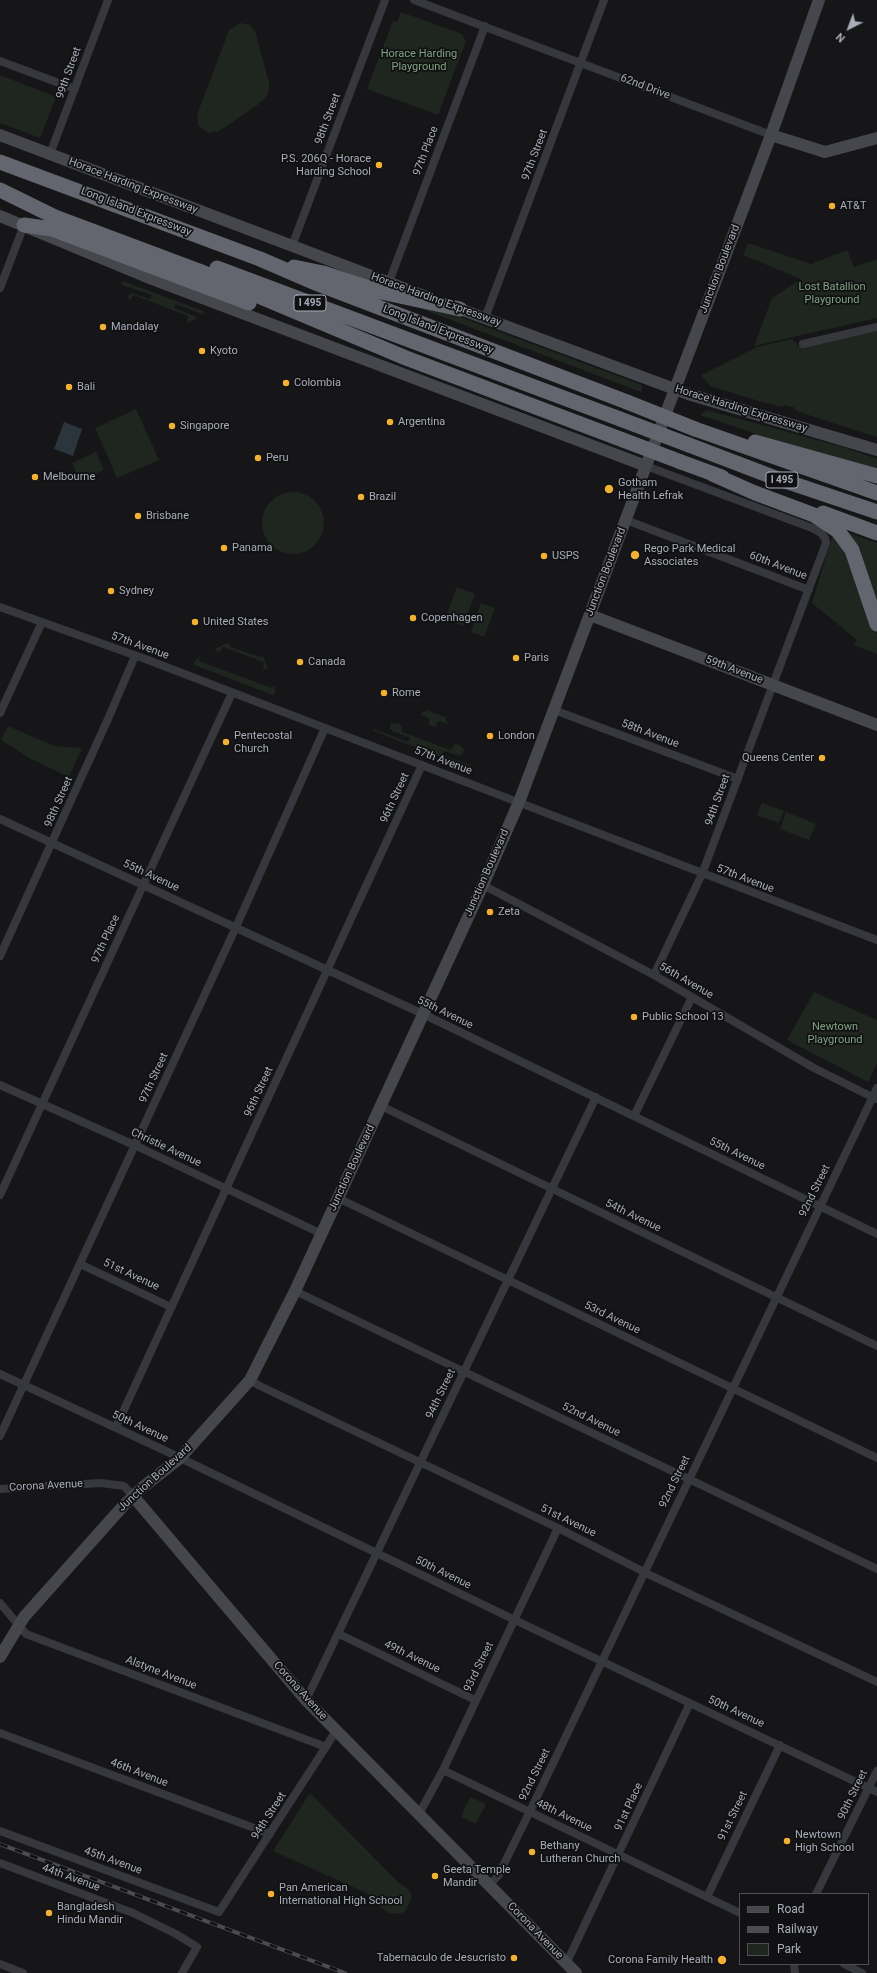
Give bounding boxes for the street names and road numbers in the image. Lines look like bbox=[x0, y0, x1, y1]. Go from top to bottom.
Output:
street label: 99th Street bbox=[54, 45, 84, 101]
street label: 62nd Drive bbox=[618, 72, 672, 102]
street label: 98th Street bbox=[312, 92, 344, 146]
street label: 97th Place bbox=[411, 124, 441, 178]
street label: 97th Street bbox=[519, 128, 551, 182]
street label: Horace Harding Expressway bbox=[67, 155, 199, 217]
street label: Long Island Expressway bbox=[79, 185, 193, 239]
street label: Junction Boulevard bbox=[697, 223, 743, 315]
street label: Horace Harding Expressway bbox=[369, 270, 503, 330]
road number: I 495 bbox=[294, 295, 326, 311]
street label: Long Island Expressway bbox=[381, 303, 495, 357]
street label: Horace Harding Expressway bbox=[673, 383, 809, 435]
road number: I 495 bbox=[766, 472, 798, 488]
street label: Junction Boulevard bbox=[583, 526, 629, 618]
street label: 60th Avenue bbox=[747, 549, 809, 583]
street label: 57th Avenue bbox=[109, 629, 171, 663]
street label: 59th Avenue bbox=[703, 653, 765, 687]
street label: 58th Avenue bbox=[619, 717, 681, 751]
street label: 57th Avenue bbox=[412, 744, 474, 778]
street label: 96th Street bbox=[378, 771, 412, 825]
street label: 94th Street bbox=[703, 772, 733, 828]
street label: 98th Street bbox=[42, 775, 76, 829]
street label: Junction Boulevard bbox=[462, 827, 512, 919]
street label: 55th Avenue bbox=[121, 857, 181, 895]
street label: 57th Avenue bbox=[714, 862, 776, 896]
street label: 97th Place bbox=[89, 913, 123, 965]
street label: 56th Avenue bbox=[656, 960, 716, 1002]
street label: 55th Avenue bbox=[415, 994, 475, 1032]
street label: 97th Street bbox=[137, 1051, 171, 1105]
street label: 96th Street bbox=[242, 1065, 276, 1119]
street label: Junction Boulevard bbox=[326, 1123, 378, 1213]
street label: Christie Avenue bbox=[129, 1126, 203, 1170]
street label: 55th Avenue bbox=[707, 1135, 767, 1173]
street label: 92nd Street bbox=[797, 1163, 833, 1219]
street label: 54th Avenue bbox=[603, 1197, 663, 1235]
street label: 51st Avenue bbox=[101, 1256, 161, 1294]
street label: 53rd Avenue bbox=[582, 1299, 642, 1337]
street label: 94th Street bbox=[423, 1367, 459, 1421]
street label: 52nd Avenue bbox=[560, 1400, 622, 1440]
street label: 50th Avenue bbox=[110, 1408, 170, 1446]
street label: Junction Boulevard bbox=[116, 1442, 194, 1514]
street label: 92nd Street bbox=[657, 1454, 693, 1510]
street label: Corona Avenue bbox=[9, 1477, 83, 1495]
street label: 51st Avenue bbox=[538, 1502, 598, 1540]
street label: 50th Avenue bbox=[413, 1554, 473, 1592]
street label: 49th Avenue bbox=[382, 1638, 442, 1676]
street label: 93rd Street bbox=[461, 1640, 497, 1694]
street label: Alstyne Avenue bbox=[124, 1653, 198, 1693]
street label: Corona Avenue bbox=[270, 1659, 330, 1723]
street label: 50th Avenue bbox=[706, 1693, 766, 1731]
street label: 92nd Street bbox=[517, 1747, 553, 1803]
street label: 46th Avenue bbox=[108, 1756, 170, 1790]
street label: 90th Street bbox=[835, 1768, 871, 1822]
street label: 91st Place bbox=[612, 1781, 646, 1833]
street label: 91st Street bbox=[715, 1789, 751, 1843]
street label: 94th Street bbox=[249, 1790, 289, 1842]
street label: 48th Avenue bbox=[534, 1797, 594, 1835]
street label: 45th Avenue bbox=[82, 1844, 144, 1878]
street label: 44th Avenue bbox=[40, 1861, 102, 1895]
street label: Corona Avenue bbox=[505, 1900, 565, 1962]

